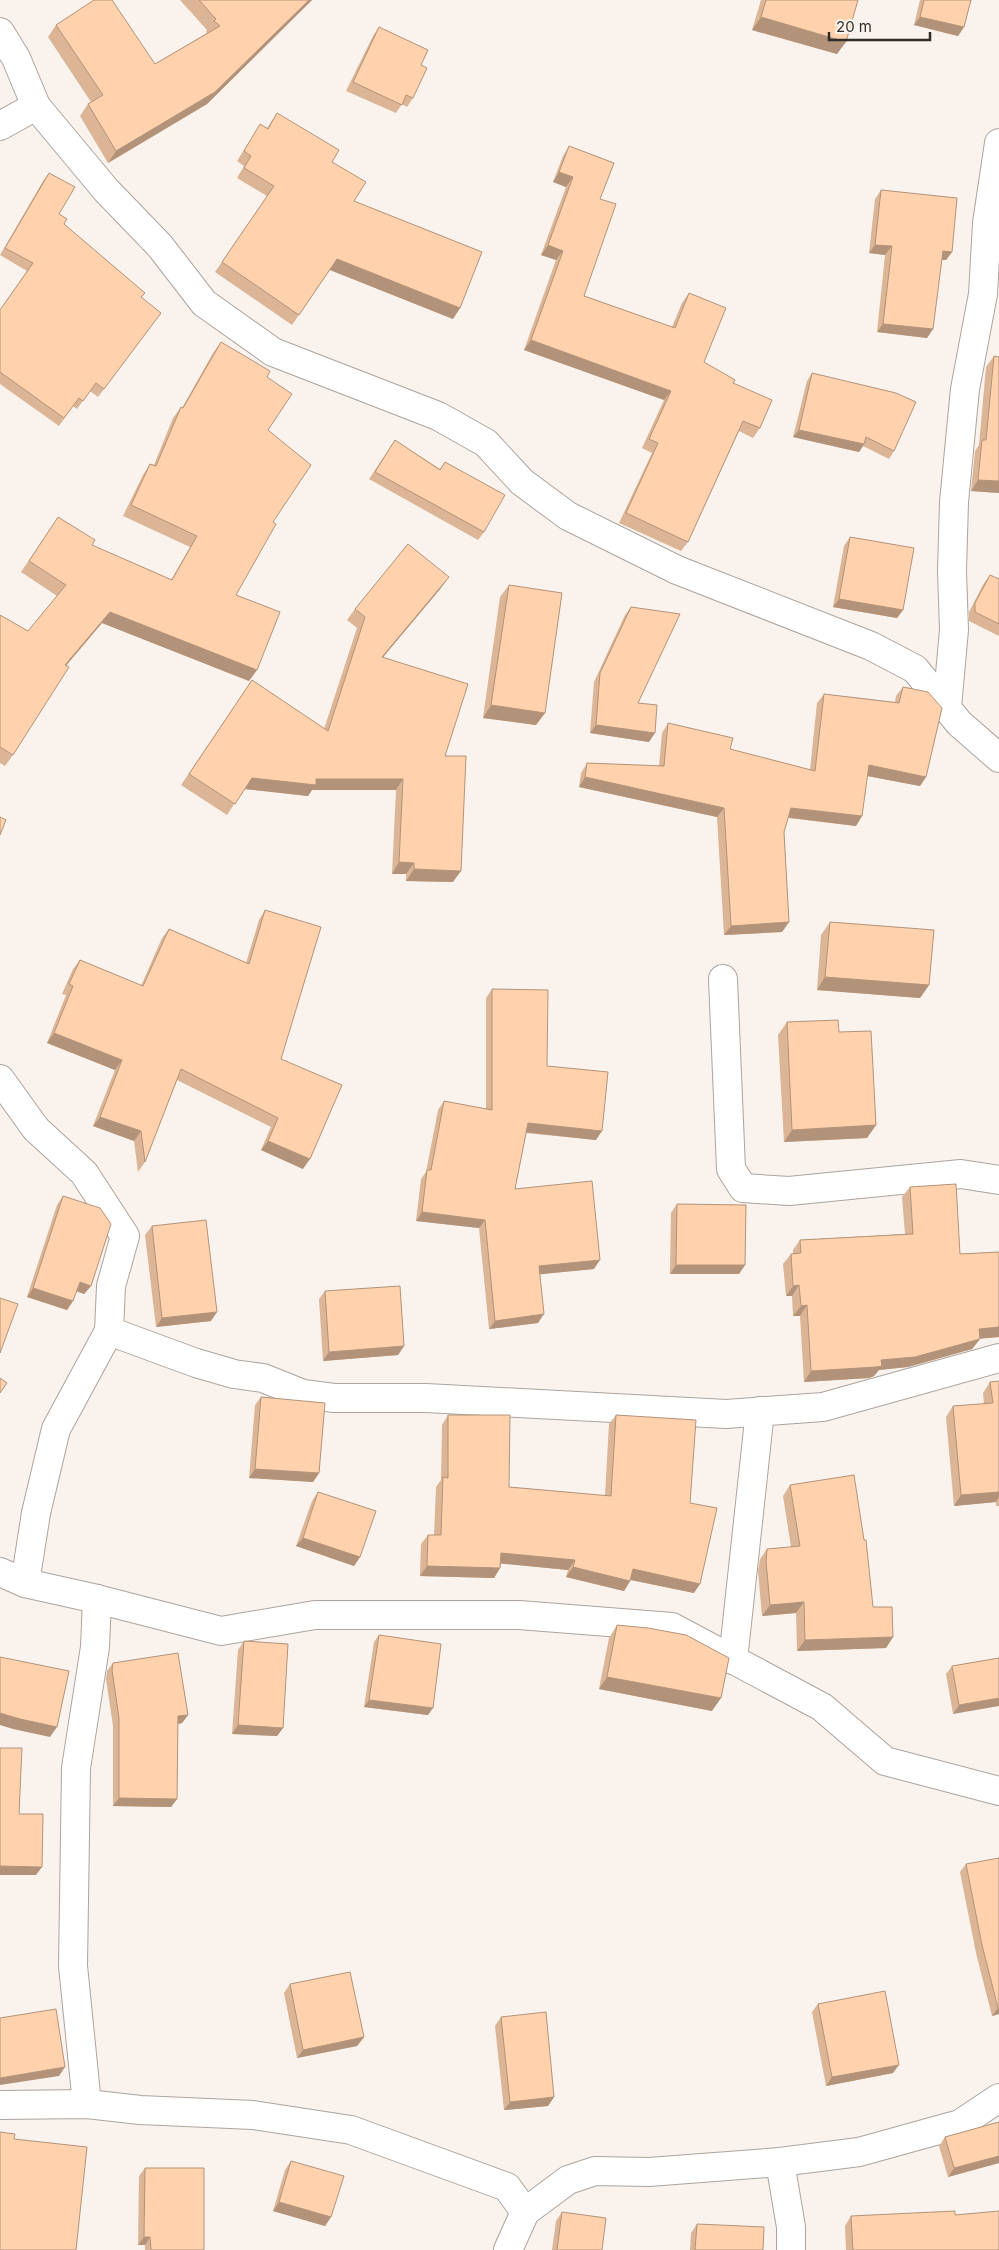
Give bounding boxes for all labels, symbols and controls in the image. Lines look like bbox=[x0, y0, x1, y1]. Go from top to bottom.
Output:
scale bar bbox=[829, 10, 930, 42]
text: 20 m bbox=[836, 17, 872, 36]

